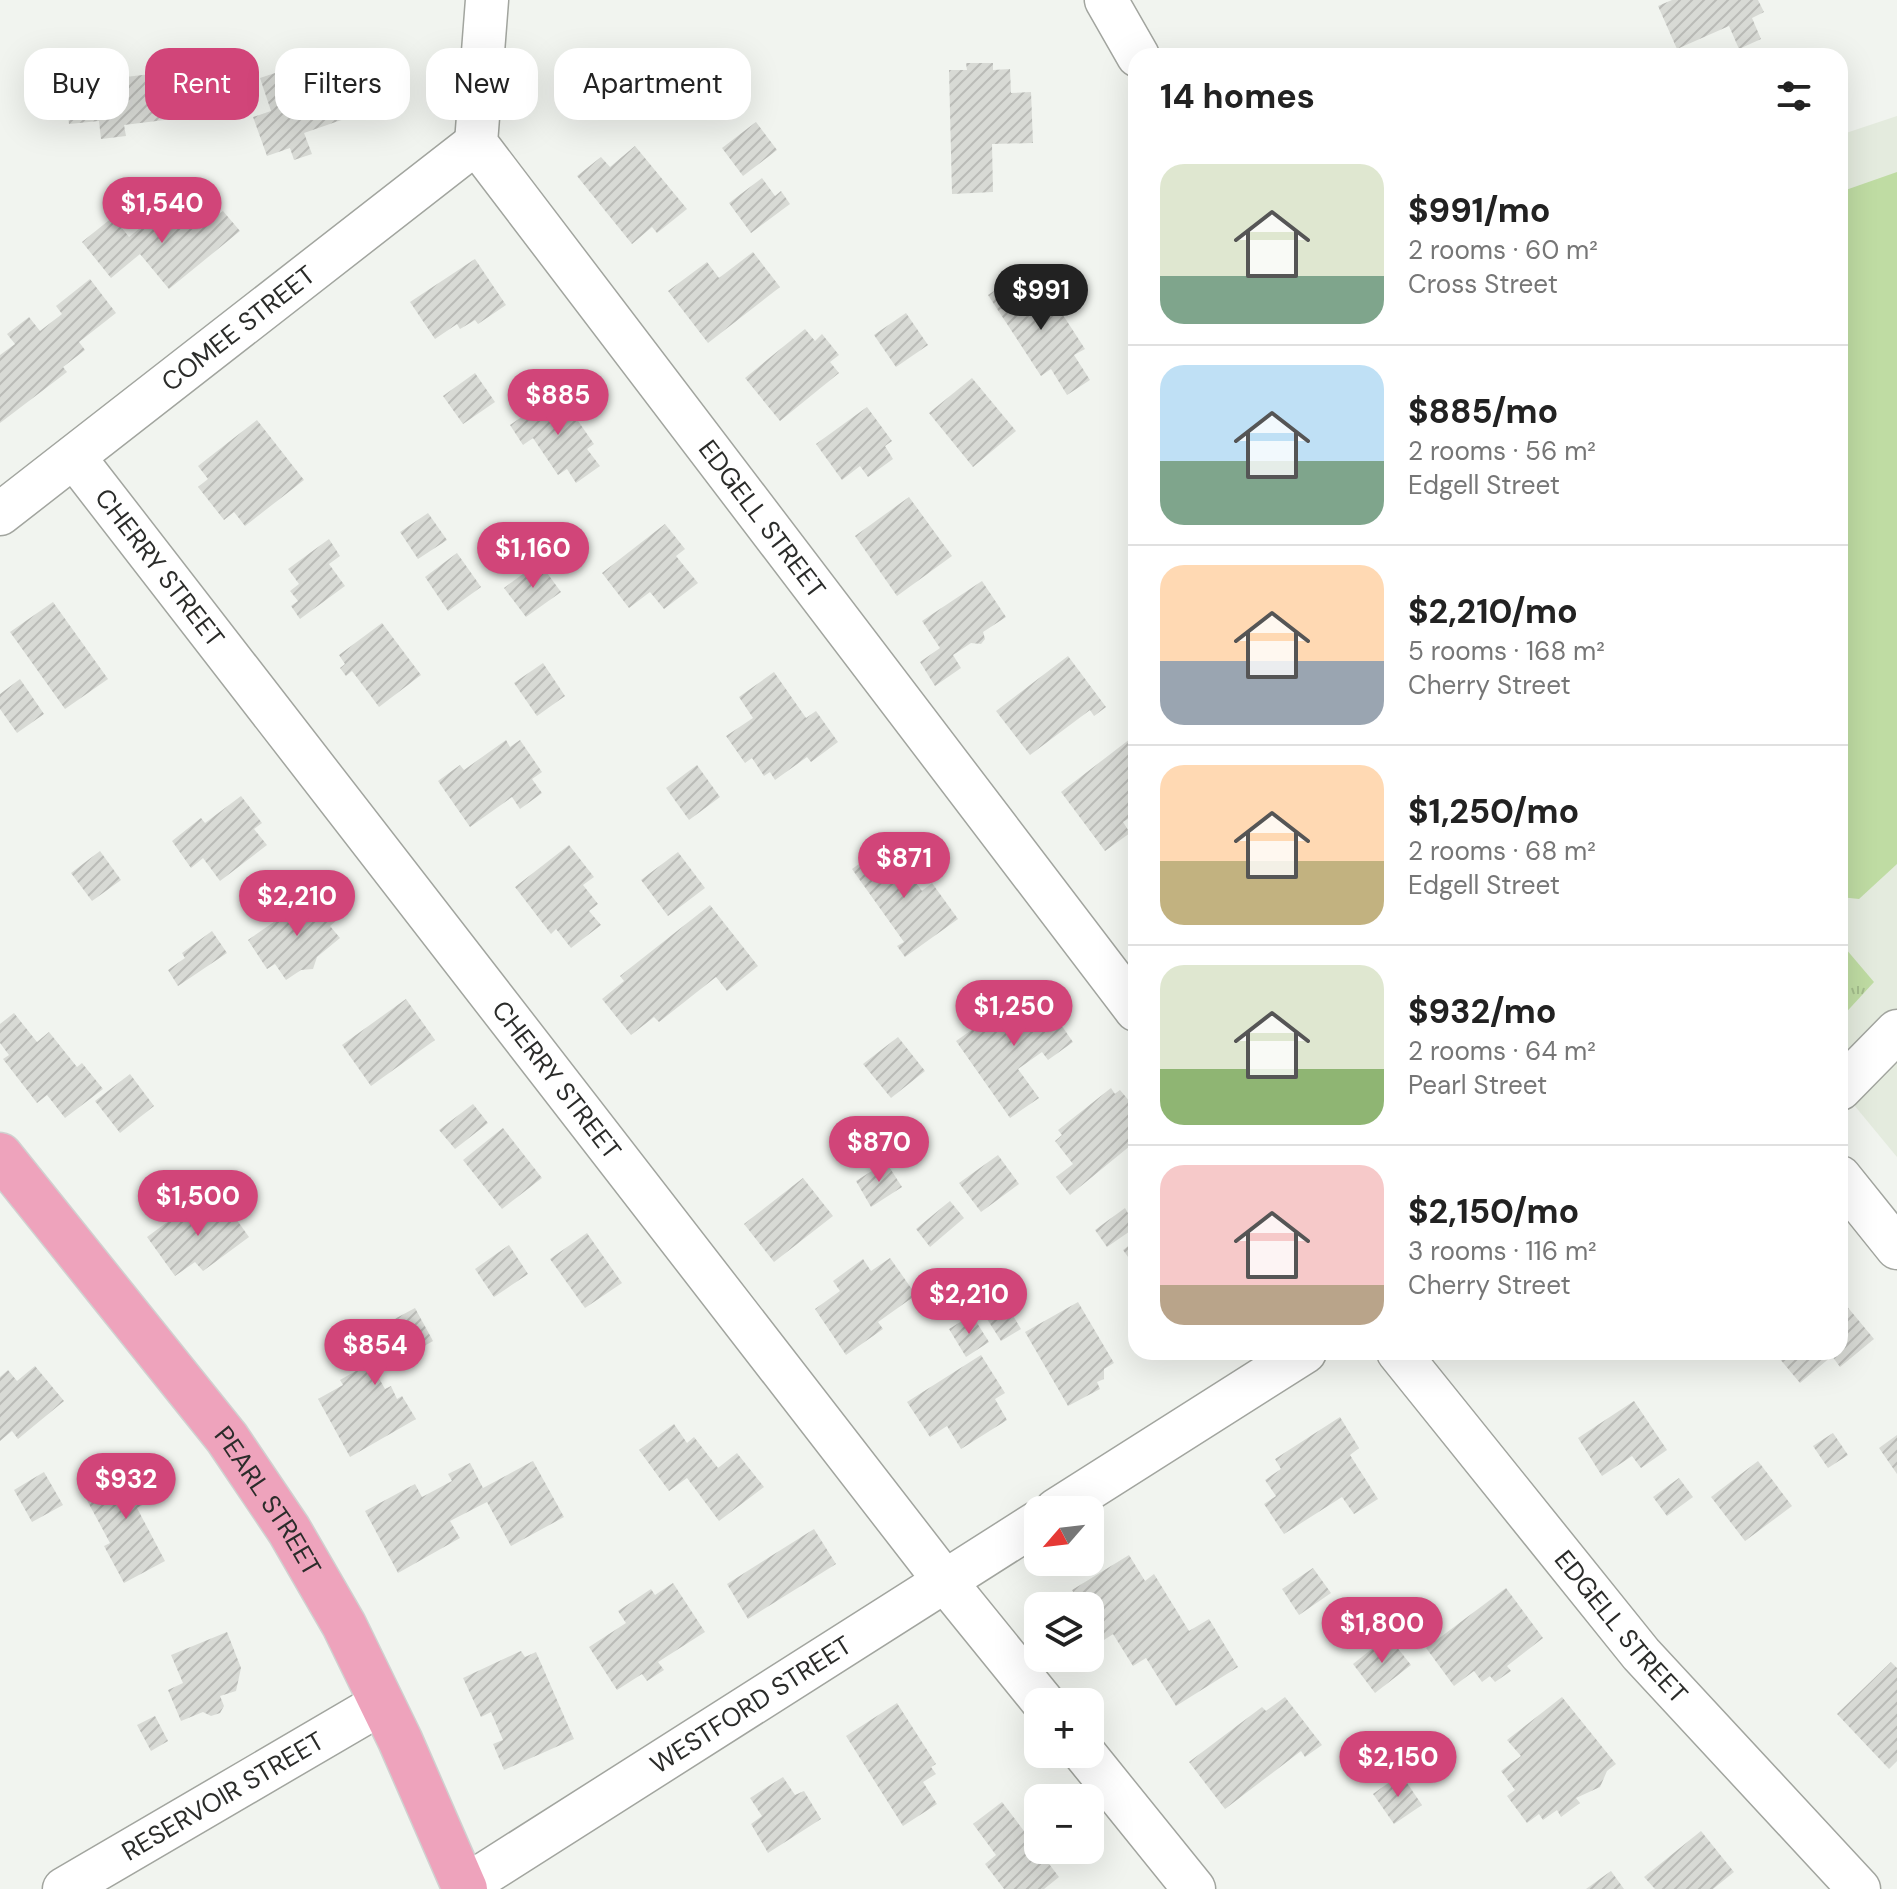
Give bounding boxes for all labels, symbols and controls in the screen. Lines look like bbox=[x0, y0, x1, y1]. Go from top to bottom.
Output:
chip: Buy bbox=[24, 48, 129, 120]
chip: Rent bbox=[145, 48, 259, 120]
chip: Filters bbox=[275, 48, 410, 120]
chip: New bbox=[426, 48, 538, 120]
chip: Apartment bbox=[554, 48, 751, 120]
text: 14 homes bbox=[1160, 74, 1315, 119]
icon: filters bbox=[1772, 74, 1816, 118]
pin: $1,540 bbox=[97, 177, 227, 245]
text: $1,540 bbox=[121, 186, 203, 220]
text: $991/mo bbox=[1408, 188, 1550, 233]
icon: home bbox=[1224, 196, 1320, 292]
text: 2 rooms · 60 m² bbox=[1408, 233, 1598, 267]
street label: COMEE STREET bbox=[155, 258, 322, 399]
pin: $991 bbox=[994, 264, 1088, 332]
text: Cross Street bbox=[1408, 267, 1558, 301]
text: $991 bbox=[1012, 273, 1070, 307]
pin: $885 bbox=[511, 369, 605, 437]
text: $885 bbox=[526, 378, 590, 412]
text: $885/mo bbox=[1408, 389, 1558, 434]
icon: home bbox=[1224, 397, 1320, 493]
street label: EDGELL STREET bbox=[691, 433, 833, 605]
text: 2 rooms · 56 m² bbox=[1408, 434, 1596, 468]
text: Edgell Street bbox=[1408, 468, 1560, 502]
street label: CHERRY STREET bbox=[88, 481, 232, 654]
pin: $1,160 bbox=[468, 522, 598, 590]
text: $1,160 bbox=[495, 531, 571, 565]
text: $2,210/mo bbox=[1408, 589, 1578, 634]
icon: home bbox=[1224, 597, 1320, 693]
text: 5 rooms · 168 m² bbox=[1408, 634, 1605, 668]
text: Cherry Street bbox=[1408, 668, 1571, 702]
text: $1,250/mo bbox=[1408, 789, 1579, 834]
icon: home bbox=[1224, 797, 1320, 893]
pin: $871 bbox=[857, 832, 951, 900]
text: 2 rooms · 68 m² bbox=[1408, 834, 1596, 868]
text: $871 bbox=[876, 841, 932, 875]
text: Edgell Street bbox=[1408, 868, 1560, 902]
pin: $2,210 bbox=[232, 870, 362, 938]
text: $2,210 bbox=[257, 879, 337, 913]
pin: $1,250 bbox=[949, 980, 1079, 1048]
text: $1,250 bbox=[973, 989, 1055, 1023]
text: $932/mo bbox=[1408, 989, 1557, 1034]
street label: CHERRY STREET bbox=[484, 994, 629, 1166]
icon: home bbox=[1224, 997, 1320, 1093]
text: 2 rooms · 64 m² bbox=[1408, 1034, 1596, 1068]
text: Pearl Street bbox=[1408, 1068, 1547, 1102]
pin: $870 bbox=[832, 1116, 926, 1184]
text: $870 bbox=[847, 1125, 911, 1159]
pin: $1,500 bbox=[133, 1170, 263, 1238]
text: $1,500 bbox=[156, 1179, 240, 1213]
text: $2,150/mo bbox=[1408, 1189, 1579, 1234]
icon: home bbox=[1224, 1197, 1320, 1293]
text: 3 rooms · 116 m² bbox=[1408, 1234, 1597, 1268]
pin: $2,210 bbox=[904, 1268, 1034, 1336]
text: Cherry Street bbox=[1408, 1268, 1571, 1302]
text: $2,210 bbox=[929, 1277, 1009, 1311]
pin: $854 bbox=[328, 1319, 422, 1387]
text: $854 bbox=[342, 1328, 408, 1362]
street label: PEARL STREET bbox=[207, 1419, 329, 1582]
pin: $932 bbox=[79, 1453, 173, 1521]
text: $932 bbox=[95, 1462, 157, 1496]
north arrow bbox=[1024, 1496, 1104, 1576]
map controls bbox=[1024, 1496, 1104, 1864]
street label: EDGELL STREET bbox=[1547, 1543, 1695, 1711]
button: layers bbox=[1024, 1592, 1104, 1672]
pin: $1,800 bbox=[1317, 1597, 1447, 1665]
text: $1,800 bbox=[1340, 1606, 1424, 1640]
street label: WESTFORD STREET bbox=[644, 1628, 858, 1781]
button: + bbox=[1024, 1688, 1104, 1768]
street label: RESERVOIR STREET bbox=[116, 1724, 330, 1868]
pin: $2,150 bbox=[1333, 1731, 1463, 1799]
text: $2,150 bbox=[1357, 1740, 1439, 1774]
button: − bbox=[1024, 1784, 1104, 1864]

